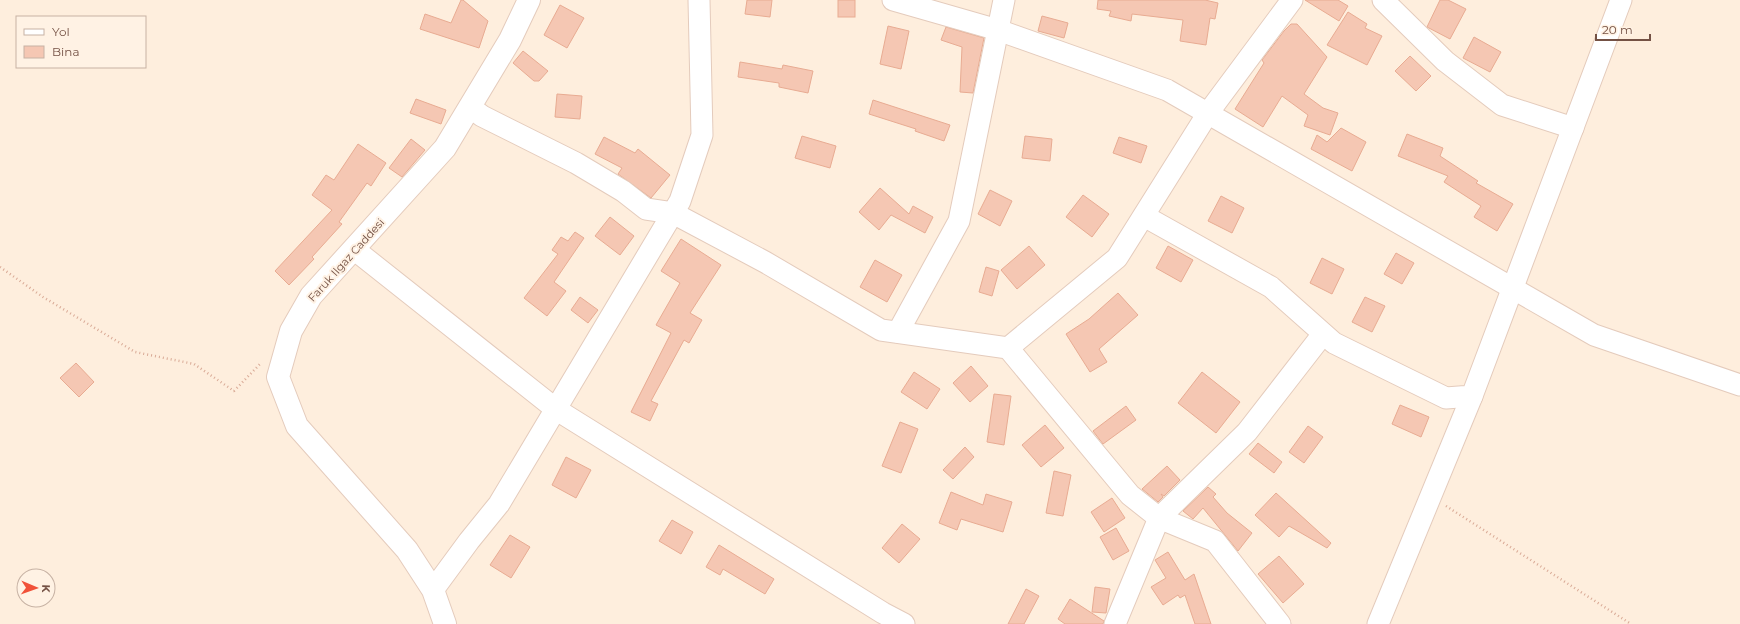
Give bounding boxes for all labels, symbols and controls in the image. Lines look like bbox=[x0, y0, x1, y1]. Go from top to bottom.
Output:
legend bbox=[16, 16, 146, 68]
scale bar bbox=[1596, 16, 1650, 42]
text: 20 m bbox=[1602, 22, 1633, 37]
text: Yol bbox=[52, 24, 70, 39]
text: Bina bbox=[52, 44, 79, 59]
street label: Faruk Ilgaz Caddesi bbox=[305, 215, 387, 305]
north arrow bbox=[16, 568, 56, 608]
text: K bbox=[39, 584, 53, 594]

